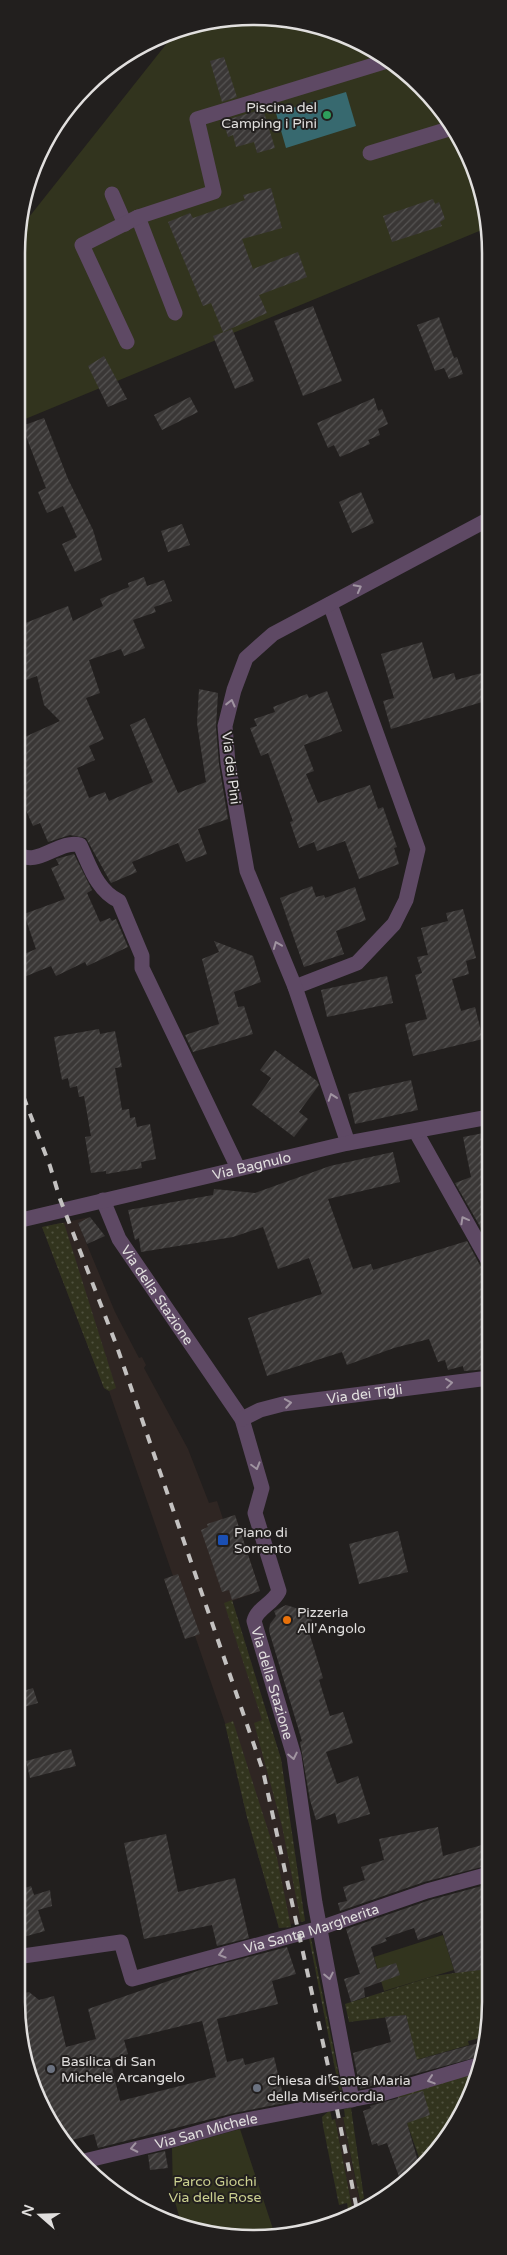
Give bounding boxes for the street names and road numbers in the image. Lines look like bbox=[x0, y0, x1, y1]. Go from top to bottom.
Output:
street label: Via dei Pini bbox=[218, 731, 244, 805]
street label: Via Bagnulo bbox=[211, 1148, 292, 1183]
street label: Via della Stazione bbox=[117, 1242, 197, 1348]
street label: Via dei Tigli bbox=[326, 1381, 403, 1407]
street label: Via della Stazione bbox=[248, 1625, 297, 1742]
street label: Via Santa Margherita bbox=[242, 1900, 381, 1957]
street label: Via San Michele bbox=[153, 2110, 259, 2152]

